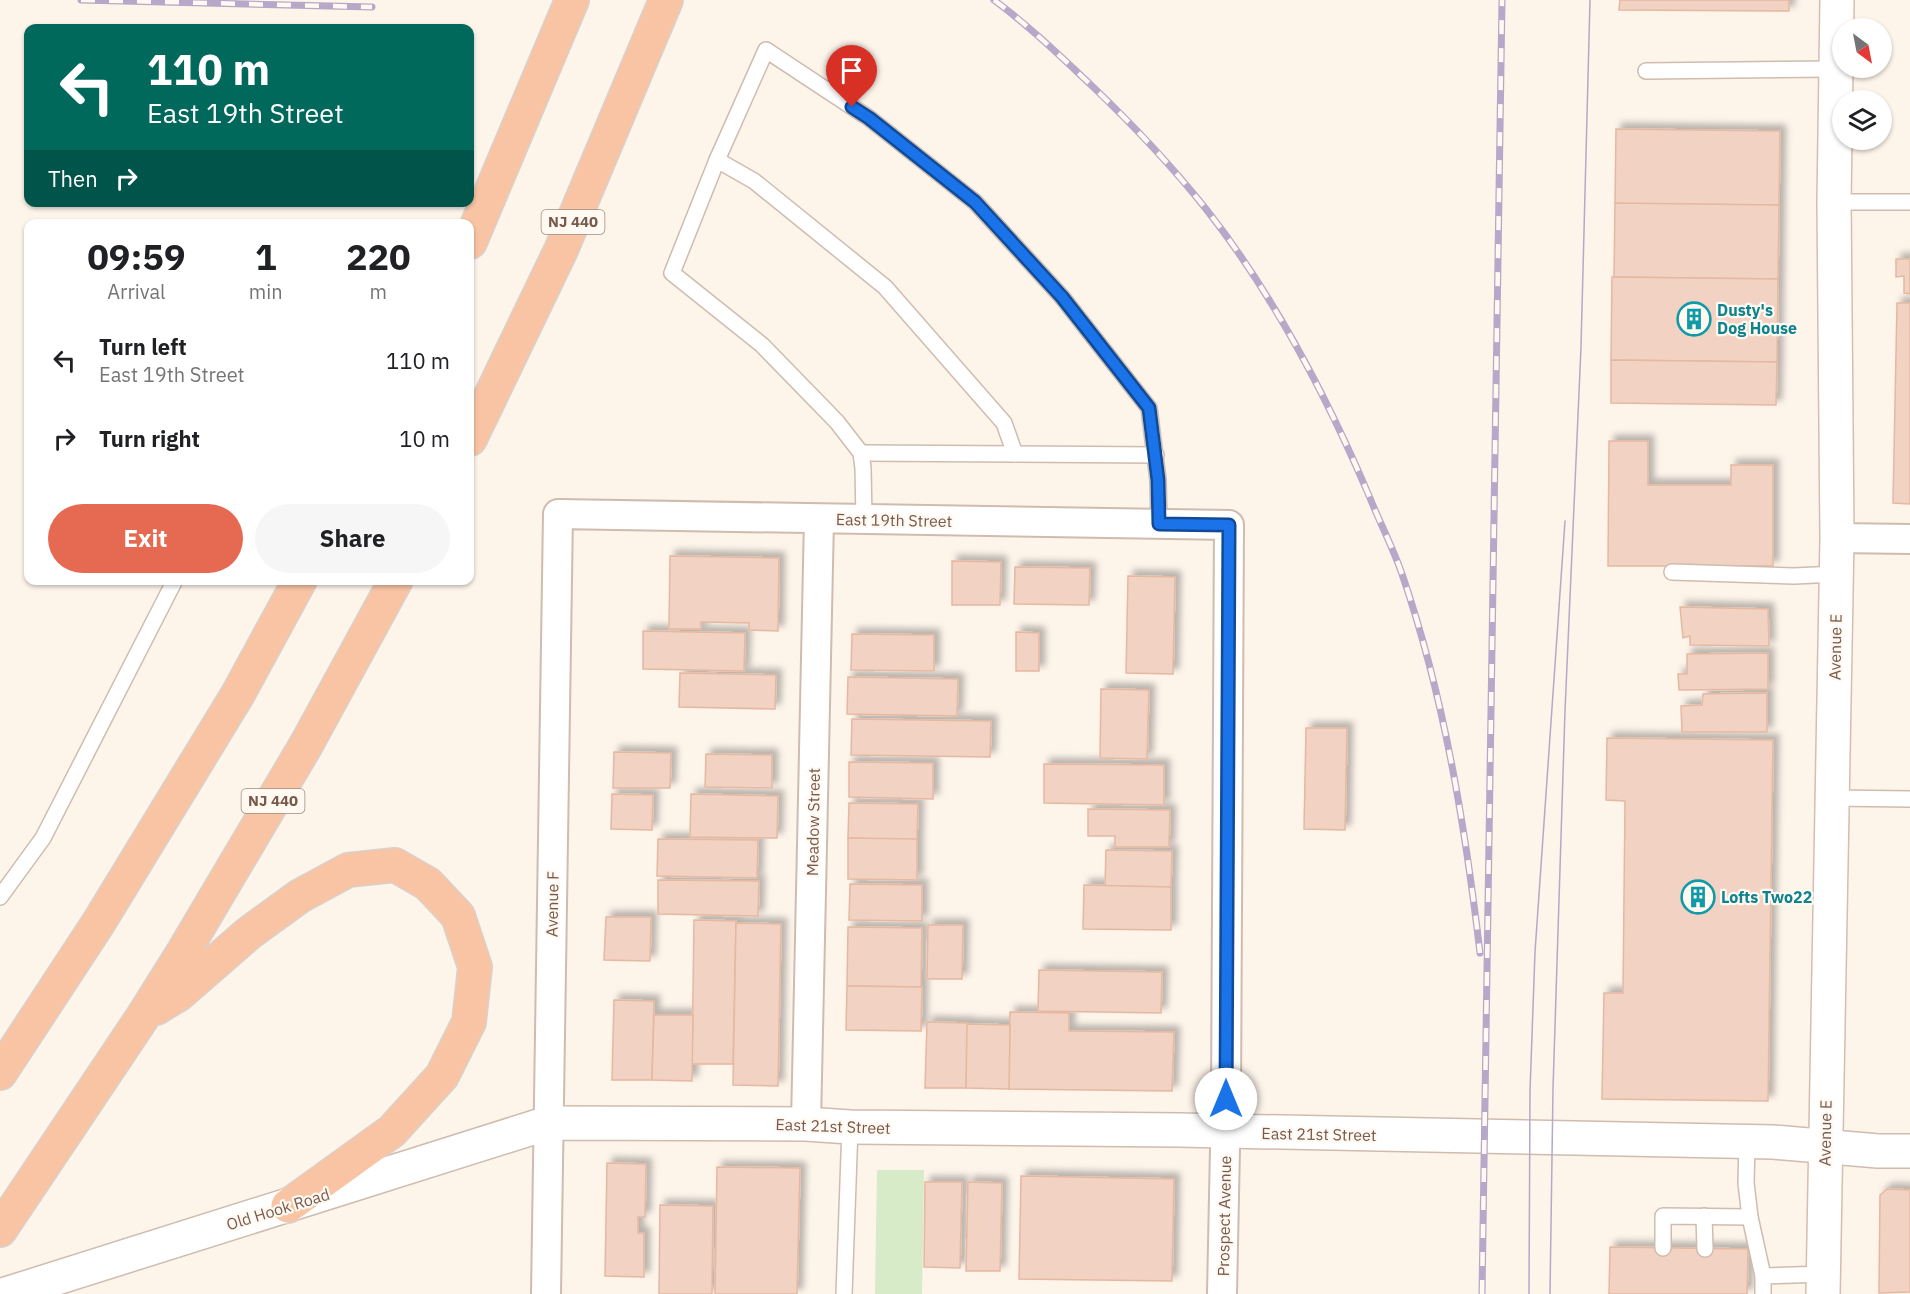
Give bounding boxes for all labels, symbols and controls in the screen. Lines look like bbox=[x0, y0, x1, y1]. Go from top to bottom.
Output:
north arrow bbox=[1832, 18, 1892, 78]
map controls bbox=[1832, 18, 1892, 150]
text: 110 m bbox=[147, 42, 270, 97]
pin bbox=[826, 45, 877, 107]
icon: left bbox=[48, 48, 126, 126]
icon: arrive bbox=[835, 54, 868, 87]
button: layers bbox=[1832, 90, 1892, 150]
text: East 19th Street bbox=[147, 95, 344, 130]
icon: right bbox=[110, 162, 143, 195]
text: Then bbox=[48, 164, 98, 193]
road number: NJ 440 bbox=[542, 210, 604, 234]
text: 09:59 bbox=[87, 233, 186, 280]
text: 1 bbox=[255, 233, 277, 280]
text: 220 bbox=[346, 233, 411, 280]
text: Arrival bbox=[107, 278, 166, 305]
text: min bbox=[249, 278, 283, 305]
text: m bbox=[370, 278, 387, 305]
place label: Dusty's Dog House bbox=[1717, 300, 1797, 338]
building icon: Dusty's Dog House bbox=[1676, 301, 1712, 337]
text: Turn left bbox=[99, 332, 187, 361]
icon: left bbox=[48, 344, 81, 377]
text: 110 m bbox=[386, 346, 450, 375]
text: East 19th Street bbox=[99, 361, 245, 388]
icon: right bbox=[48, 422, 81, 455]
text: Turn right bbox=[99, 424, 200, 453]
text: 10 m bbox=[399, 424, 450, 453]
button: Exit bbox=[48, 504, 243, 573]
button: Share bbox=[255, 504, 450, 573]
street label: East 19th Street bbox=[836, 509, 952, 531]
street label: Avenue E bbox=[1824, 614, 1846, 680]
street label: Meadow Street bbox=[802, 768, 824, 876]
road number: NJ 440 bbox=[242, 789, 304, 813]
street label: Avenue F bbox=[541, 871, 563, 937]
building icon: Lofts Two22 bbox=[1680, 879, 1716, 915]
place label: Lofts Two22 bbox=[1721, 887, 1812, 907]
position arrow bbox=[1194, 1067, 1258, 1131]
street label: Avenue E bbox=[1814, 1100, 1836, 1166]
street label: East 21st Street bbox=[775, 1114, 891, 1138]
street label: East 21st Street bbox=[1261, 1123, 1377, 1145]
street label: Prospect Avenue bbox=[1213, 1155, 1235, 1277]
street label: Old Hook Road bbox=[224, 1184, 332, 1234]

